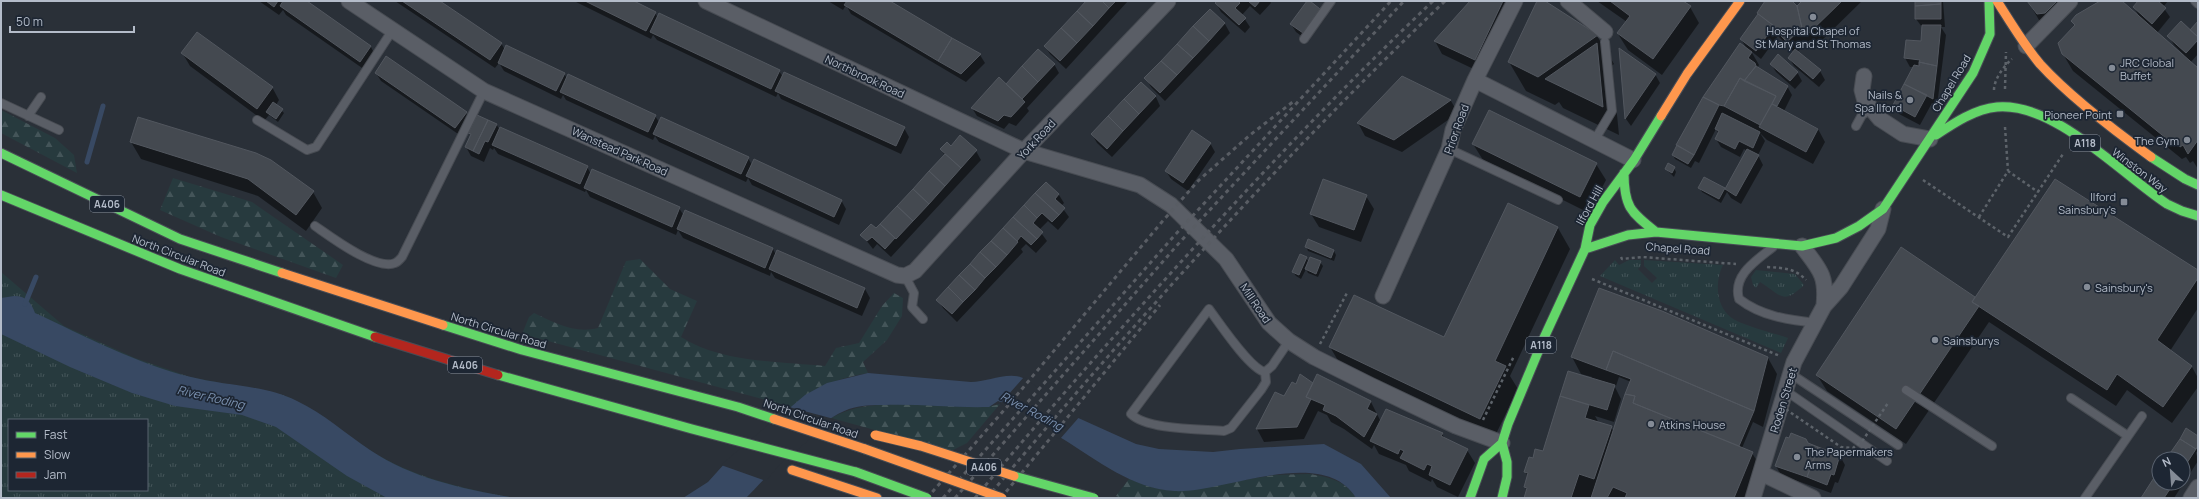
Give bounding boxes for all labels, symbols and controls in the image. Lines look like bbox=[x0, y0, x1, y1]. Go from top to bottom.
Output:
scale bar bbox=[10, 8, 134, 34]
marker: Hospital Chapel of St Mary and St Thomas bbox=[1808, 12, 1818, 22]
text: 50 m bbox=[16, 13, 43, 30]
place label: Hospital Chapel of St Mary and St Thomas bbox=[1755, 23, 1871, 51]
street label: Northbrook Road bbox=[823, 51, 907, 101]
street label: Chapel Road bbox=[1928, 52, 1974, 114]
place label: JRC Global Buffet bbox=[2120, 55, 2174, 83]
marker: JRC Global Buffet bbox=[2107, 63, 2117, 73]
place label: Nails & Spa Ilford bbox=[1855, 87, 1903, 115]
marker: Nails & Spa Ilford bbox=[1905, 95, 1915, 105]
street label: Prior Road bbox=[1440, 102, 1472, 156]
place label: Pioneer Point bbox=[2044, 107, 2112, 122]
marker: Pioneer Point bbox=[2115, 109, 2125, 119]
street label: York Road bbox=[1014, 116, 1058, 162]
street label: Wanstead Park Road bbox=[570, 123, 670, 179]
place label: The Gym bbox=[2134, 133, 2179, 148]
road number: A118 bbox=[2070, 135, 2100, 151]
marker: The Gym bbox=[2182, 135, 2192, 145]
street label: Winston Way bbox=[2109, 144, 2171, 196]
street label: Ilford Hill bbox=[1572, 182, 1606, 228]
place label: Ilford Sainsbury's bbox=[2058, 189, 2116, 217]
road number: A406 bbox=[90, 196, 124, 212]
marker: Ilford Sainsbury's bbox=[2119, 197, 2129, 207]
street label: North Circular Road bbox=[130, 230, 228, 280]
street label: Chapel Road bbox=[1645, 238, 1711, 258]
street label: Mill Road bbox=[1237, 280, 1275, 326]
place label: Sainsbury's bbox=[2095, 280, 2153, 295]
marker: Sainsbury's bbox=[2082, 282, 2092, 292]
street label: North Circular Road bbox=[449, 308, 549, 352]
place label: Sainsburys bbox=[1943, 333, 2000, 348]
marker: Sainsburys bbox=[1930, 335, 1940, 345]
road number: A118 bbox=[1526, 337, 1556, 353]
road number: A406 bbox=[448, 357, 482, 373]
street label: Roden Street bbox=[1766, 366, 1800, 434]
water label: River Roding bbox=[176, 381, 247, 413]
water label: River Roding bbox=[998, 387, 1067, 435]
street label: North Circular Road bbox=[762, 395, 860, 441]
place label: Atkins House bbox=[1659, 417, 1726, 432]
legend bbox=[8, 419, 148, 491]
marker: Atkins House bbox=[1646, 419, 1656, 429]
text: Fast bbox=[44, 426, 68, 443]
place label: The Papermakers Arms bbox=[1805, 444, 1893, 472]
text: Slow bbox=[44, 446, 70, 463]
north arrow bbox=[2151, 451, 2191, 491]
marker: The Papermakers Arms bbox=[1792, 452, 1802, 462]
text: N bbox=[2160, 453, 2173, 470]
road number: A406 bbox=[967, 459, 1001, 475]
text: Jam bbox=[44, 466, 66, 483]

